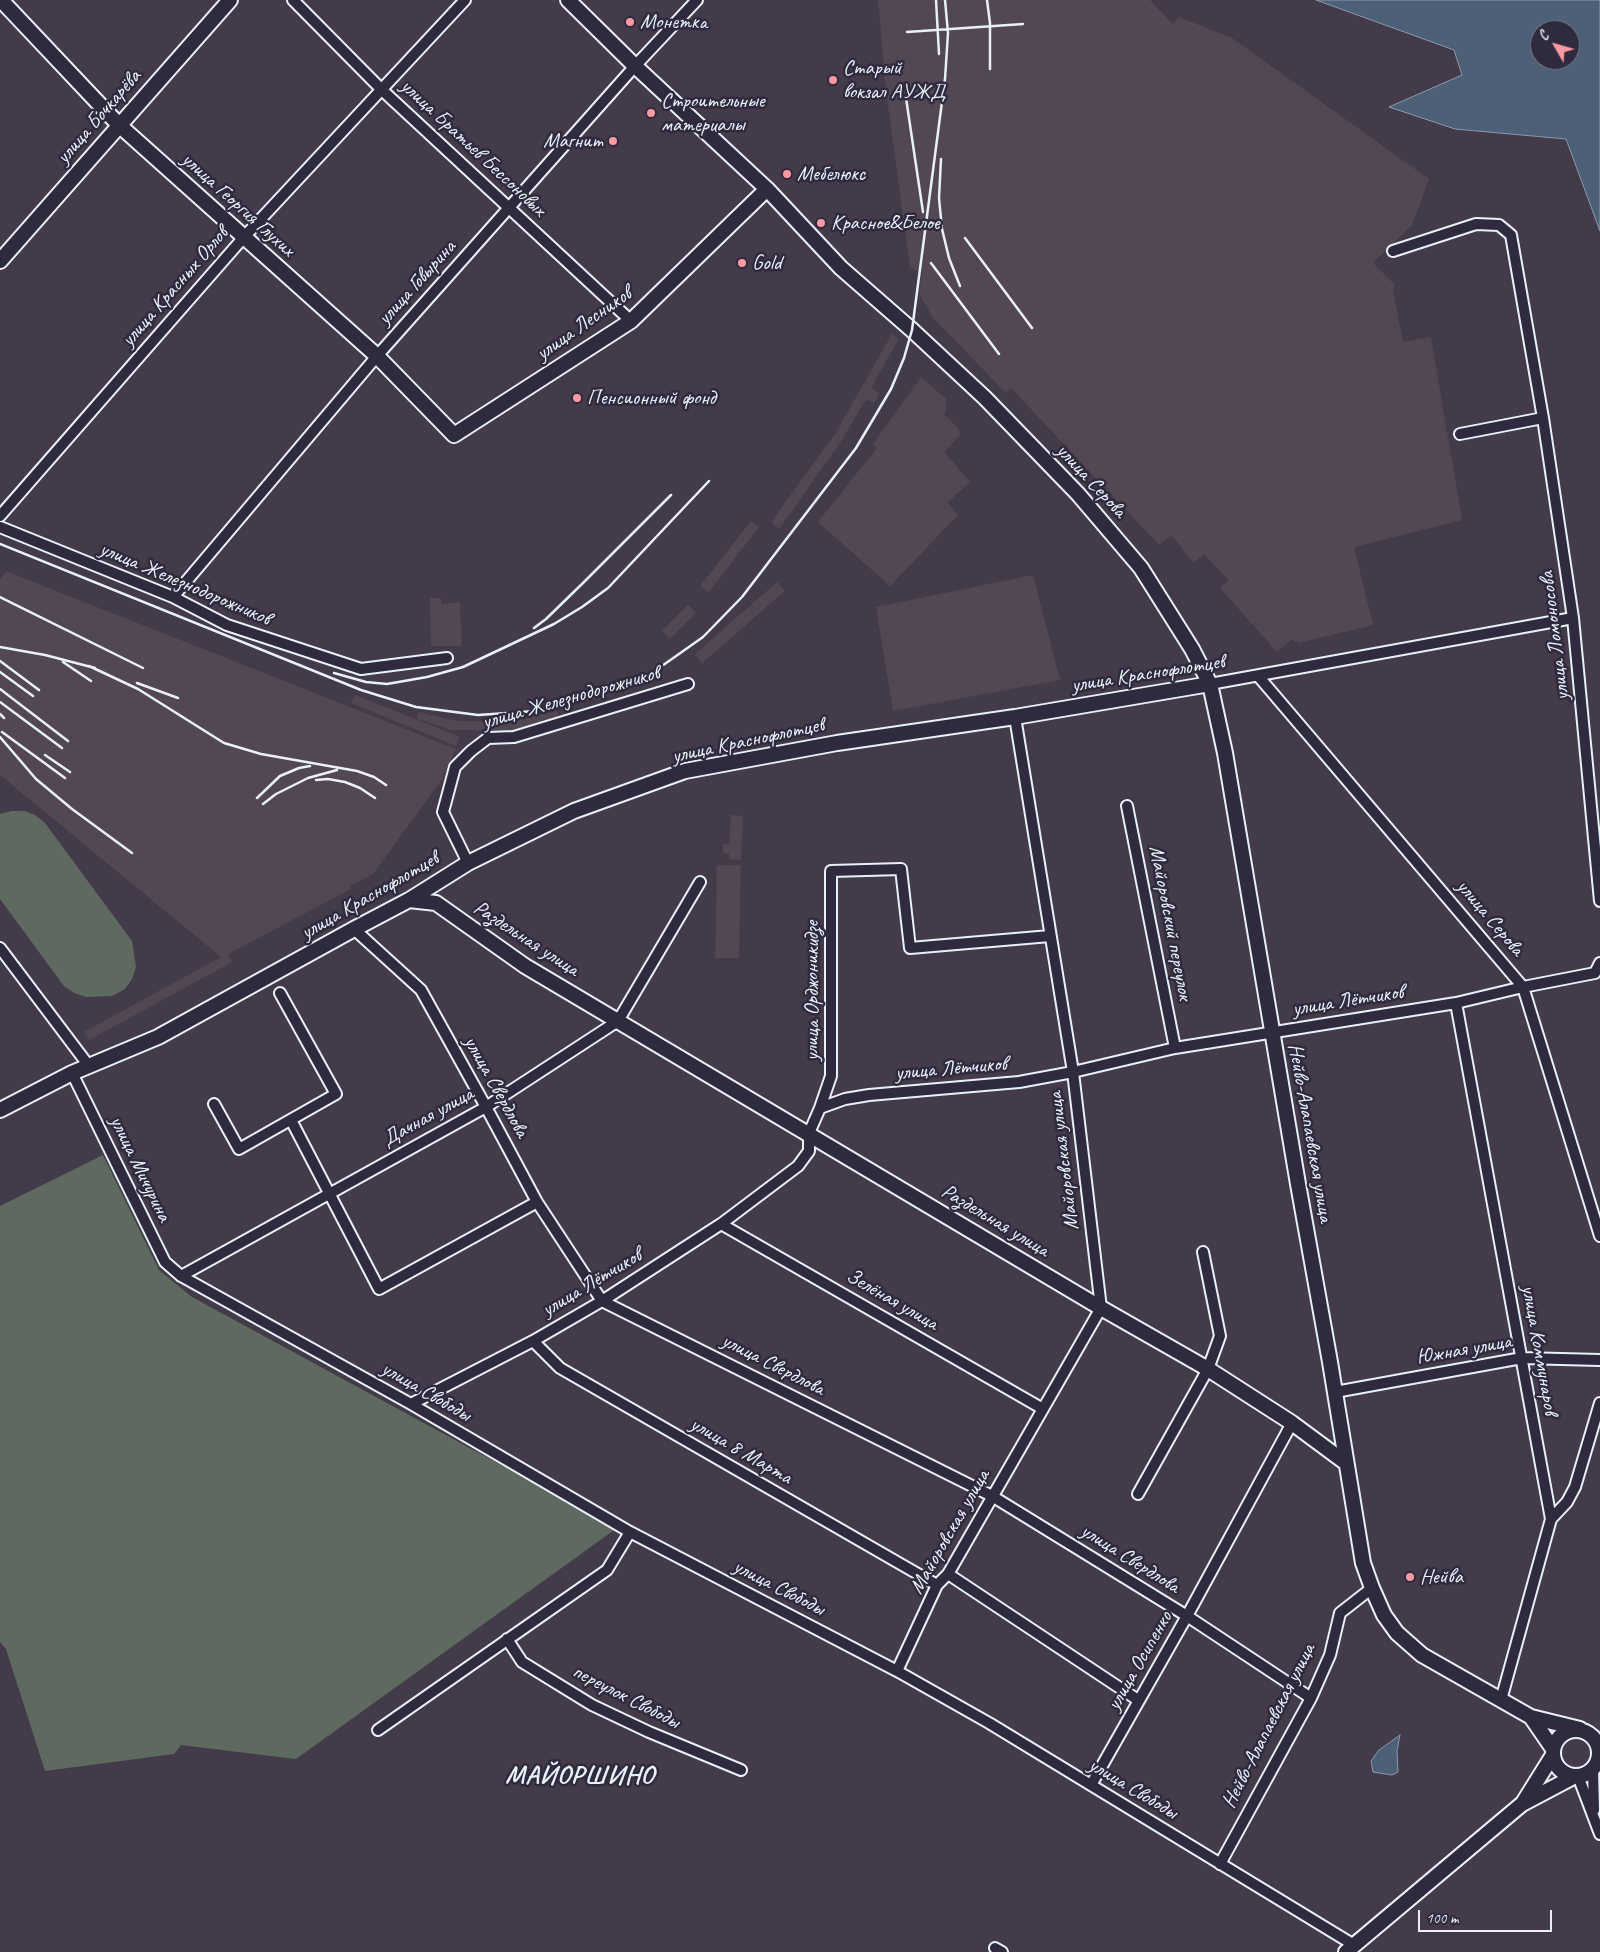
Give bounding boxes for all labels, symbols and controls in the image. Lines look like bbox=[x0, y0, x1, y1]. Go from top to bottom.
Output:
place label: Монетка bbox=[640, 9, 707, 35]
marker: Монетка bbox=[624, 16, 636, 28]
north arrow bbox=[1530, 20, 1580, 70]
text: С bbox=[1535, 28, 1552, 44]
place label: Старый вокзал АУЖД bbox=[843, 55, 945, 105]
street label: улица Бочкарёва bbox=[51, 65, 147, 169]
street label: улица Братьев Бессоновых bbox=[395, 74, 551, 222]
marker: Старый вокзал АУЖД bbox=[827, 74, 839, 86]
place label: Строительные материалы bbox=[661, 88, 765, 138]
marker: Строительные материалы bbox=[645, 107, 657, 119]
place label: Магнит bbox=[543, 128, 603, 154]
marker: Магнит bbox=[607, 135, 619, 147]
street label: улица Георгия Глухих bbox=[176, 147, 300, 263]
place label: Мебелюкс bbox=[797, 161, 865, 187]
marker: Мебелюкс bbox=[781, 168, 793, 180]
place label: Красное&Белое bbox=[831, 210, 940, 236]
marker: Красное&Белое bbox=[815, 217, 827, 229]
street label: улица Красных Орлов bbox=[116, 222, 234, 352]
street label: улица Говырина bbox=[372, 235, 462, 331]
place label: Gold bbox=[752, 250, 781, 276]
marker: Gold bbox=[736, 257, 748, 269]
street label: улица Лесников bbox=[531, 282, 637, 366]
place label: Пенсионный фонд bbox=[587, 385, 716, 411]
marker: Пенсионный фонд bbox=[571, 392, 583, 404]
street label: улица Серова bbox=[1050, 439, 1132, 523]
street label: улица Железнодорожников bbox=[96, 537, 274, 631]
street label: улица Ломоносова bbox=[1535, 570, 1575, 702]
street label: улица Краснофлотцев bbox=[1070, 649, 1226, 699]
street label: улица Железнодорожников bbox=[479, 661, 663, 735]
street label: улица Краснофлотцев bbox=[670, 713, 826, 769]
street label: Майоровский переулок bbox=[1143, 844, 1197, 1002]
street label: улица Краснофлотцев bbox=[297, 846, 443, 946]
street label: улица Серова bbox=[1451, 875, 1529, 961]
street label: Раздельная улица bbox=[468, 895, 584, 983]
street label: улица Орджоникидзе bbox=[799, 921, 825, 1061]
street label: улица Лётчиков bbox=[1291, 980, 1405, 1022]
street label: улица Свердлова bbox=[458, 1032, 534, 1142]
street label: Нейво-Алапаевская улица bbox=[1282, 1042, 1338, 1224]
street label: улица Лётчиков bbox=[894, 1052, 1008, 1086]
street label: Дачная улица bbox=[378, 1082, 478, 1152]
street label: Майоровская улица bbox=[1043, 1090, 1085, 1232]
street label: улица Мичурина bbox=[104, 1112, 176, 1226]
street label: Раздельная улица bbox=[937, 1179, 1053, 1263]
street label: улица Лётчиков bbox=[537, 1243, 647, 1323]
street label: Зелёная улица bbox=[841, 1264, 943, 1336]
street label: улица Коммунаров bbox=[1515, 1283, 1563, 1417]
street label: улица Свердлова bbox=[717, 1328, 829, 1402]
street label: Южная улица bbox=[1415, 1329, 1513, 1371]
street label: улица Свободы bbox=[377, 1356, 475, 1428]
street label: улица 8 Марта bbox=[686, 1412, 796, 1490]
street label: Майоровская улица bbox=[904, 1465, 996, 1599]
street label: улица Свердлова bbox=[1076, 1519, 1184, 1599]
street label: улица Свободы bbox=[729, 1554, 829, 1622]
place label: Нейва bbox=[1420, 1564, 1463, 1590]
marker: Нейва bbox=[1404, 1571, 1416, 1583]
street label: улица Осипенко bbox=[1102, 1607, 1178, 1715]
street label: Нейво-Алапаевская улица bbox=[1217, 1640, 1321, 1812]
street label: переулок Свободы bbox=[568, 1659, 684, 1735]
street label: улица Свободы bbox=[1084, 1753, 1182, 1825]
district label: МАЙОРШИНО bbox=[501, 1760, 659, 1792]
scale bar bbox=[1420, 1900, 1554, 1932]
text: 100 m bbox=[1426, 1909, 1458, 1928]

